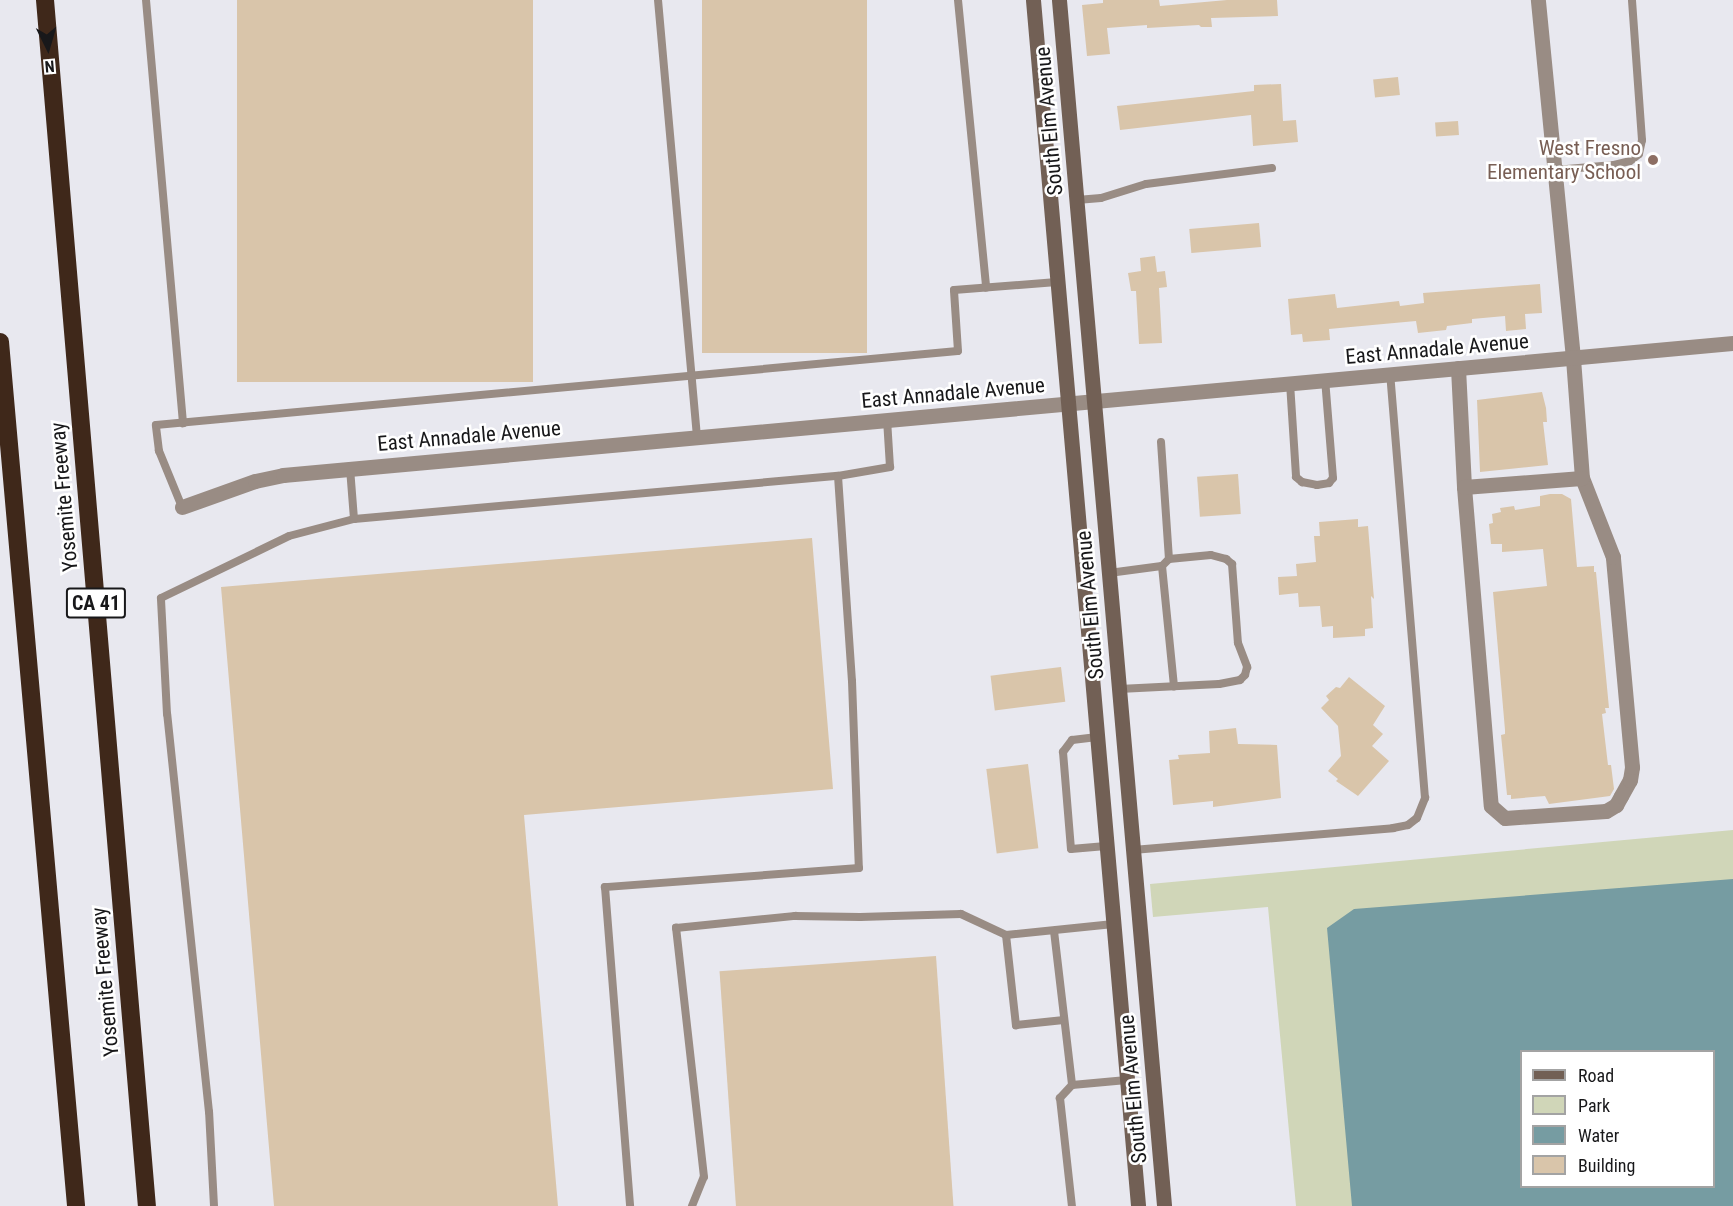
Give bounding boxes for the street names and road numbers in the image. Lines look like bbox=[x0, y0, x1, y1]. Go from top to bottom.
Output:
street label: South Elm Avenue bbox=[1030, 46, 1068, 196]
street label: East Annadale Avenue bbox=[1344, 328, 1530, 370]
street label: East Annadale Avenue bbox=[860, 372, 1046, 414]
street label: East Annadale Avenue bbox=[376, 415, 562, 457]
street label: Yosemite Freeway bbox=[45, 421, 83, 573]
street label: South Elm Avenue bbox=[1071, 530, 1109, 680]
road number: CA 41 bbox=[64, 586, 128, 620]
street label: Yosemite Freeway bbox=[86, 906, 124, 1058]
street label: South Elm Avenue bbox=[1114, 1014, 1152, 1164]

